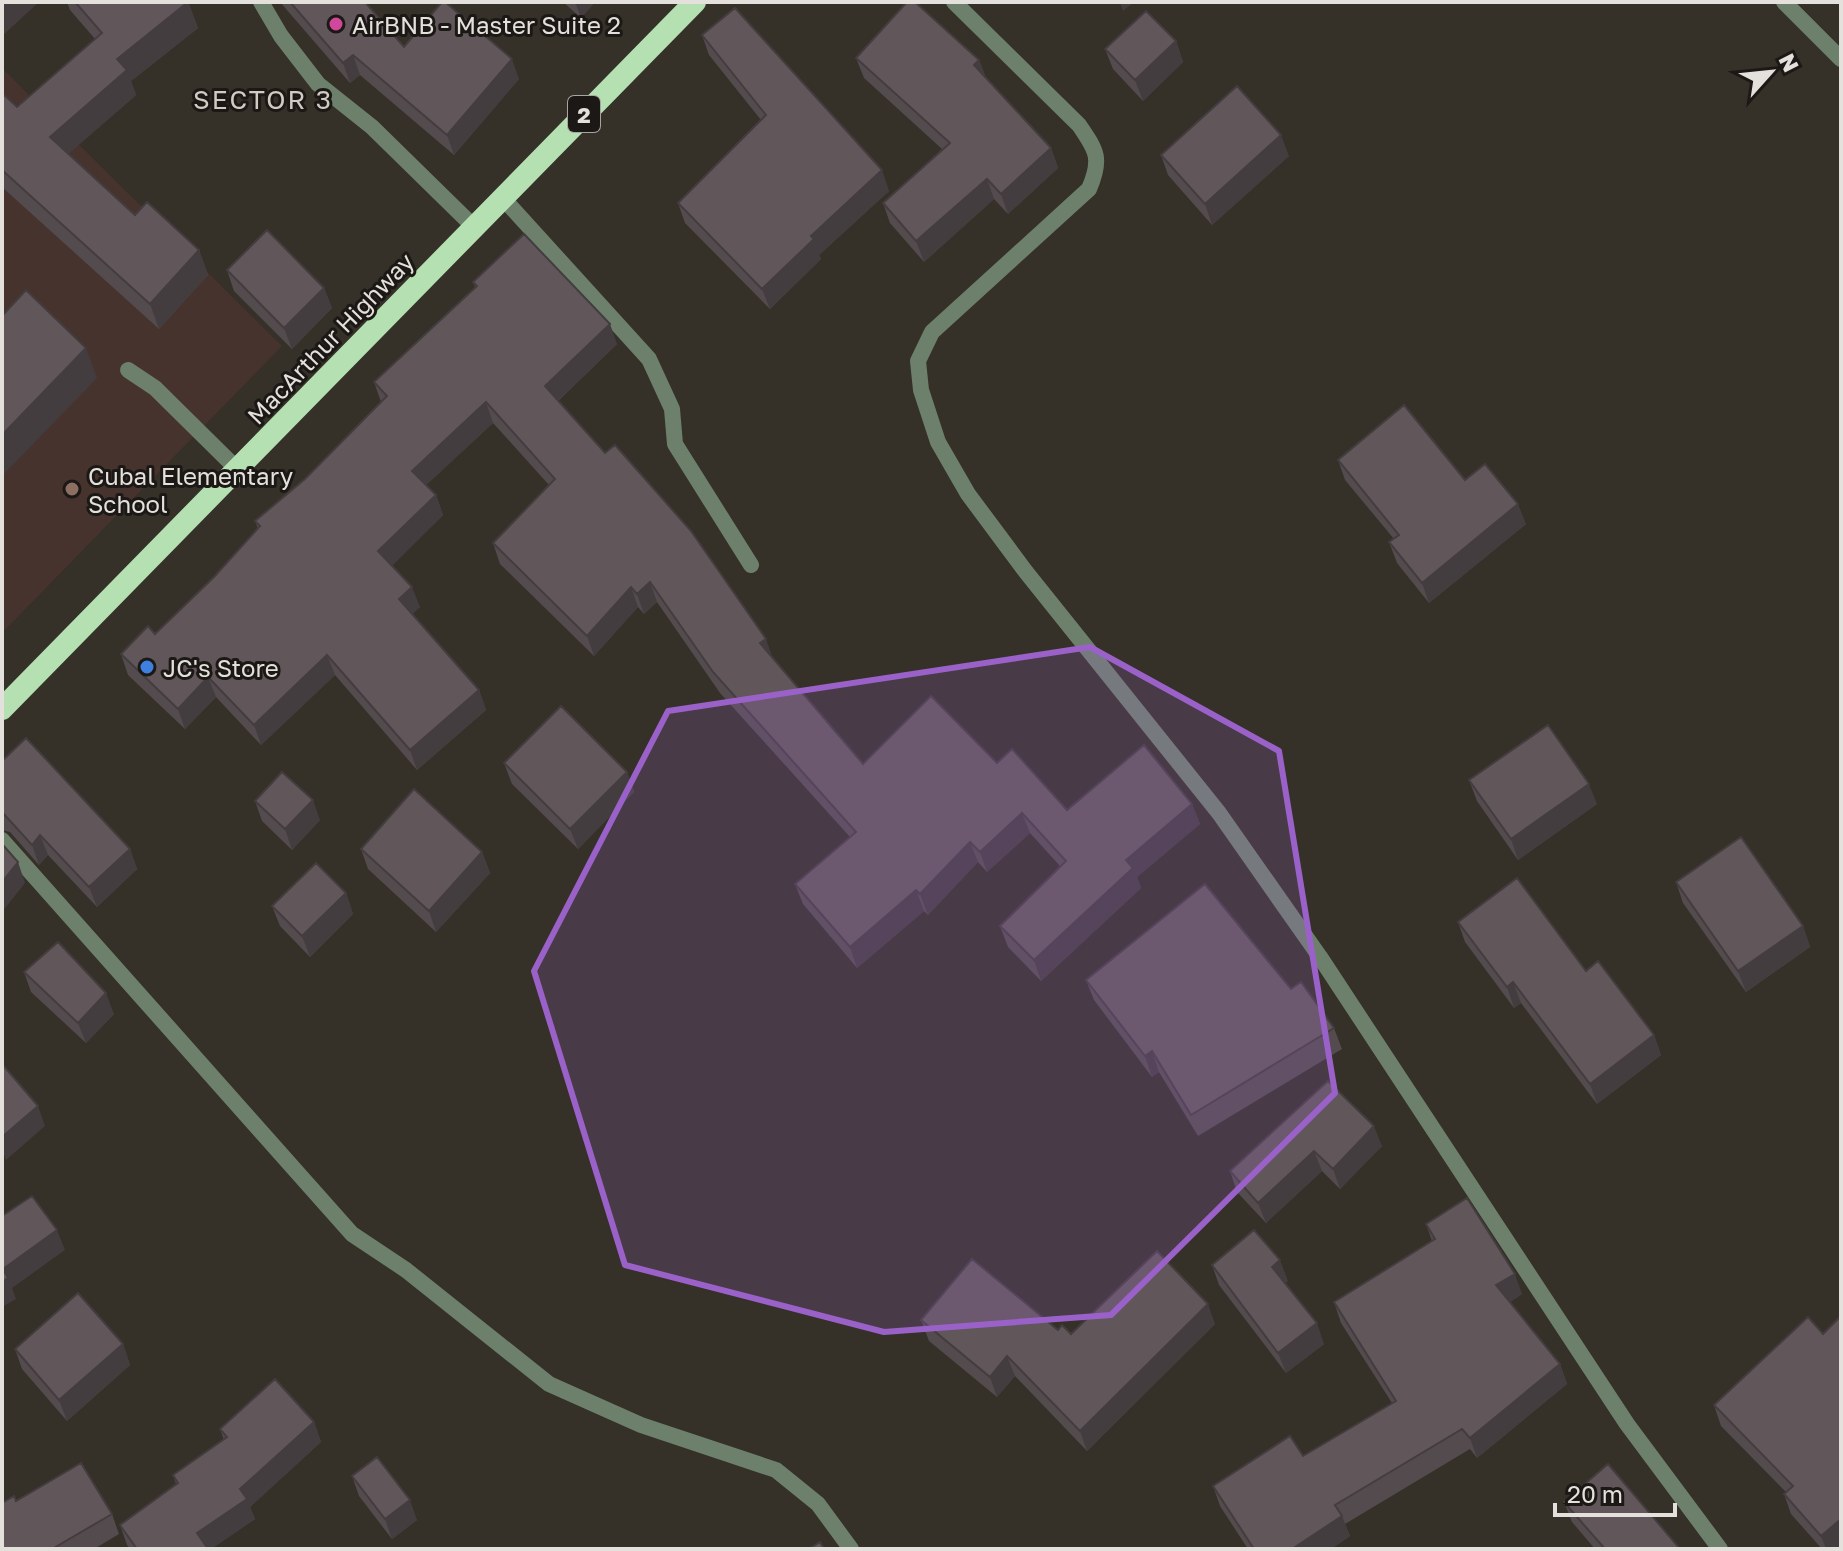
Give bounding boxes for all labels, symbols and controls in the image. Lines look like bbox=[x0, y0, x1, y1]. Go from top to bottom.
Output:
place label: AirBNB - Master Suite 2 bbox=[352, 10, 621, 39]
marker: AirBNB - Master Suite 2 bbox=[327, 15, 345, 33]
north arrow bbox=[1731, 32, 1811, 112]
text: N bbox=[1773, 49, 1805, 76]
district label: SECTOR 3 bbox=[193, 84, 333, 115]
road number: 2 bbox=[568, 96, 600, 132]
street label: MacArthur Highway bbox=[241, 246, 419, 430]
place label: Cubal Elementary School bbox=[88, 461, 293, 518]
marker: Cubal Elementary School bbox=[63, 480, 81, 498]
place label: JC's Store bbox=[163, 653, 279, 682]
marker: JC's Store bbox=[138, 658, 156, 676]
scale bar bbox=[1555, 1467, 1675, 1517]
text: 20 m bbox=[1567, 1479, 1623, 1508]

